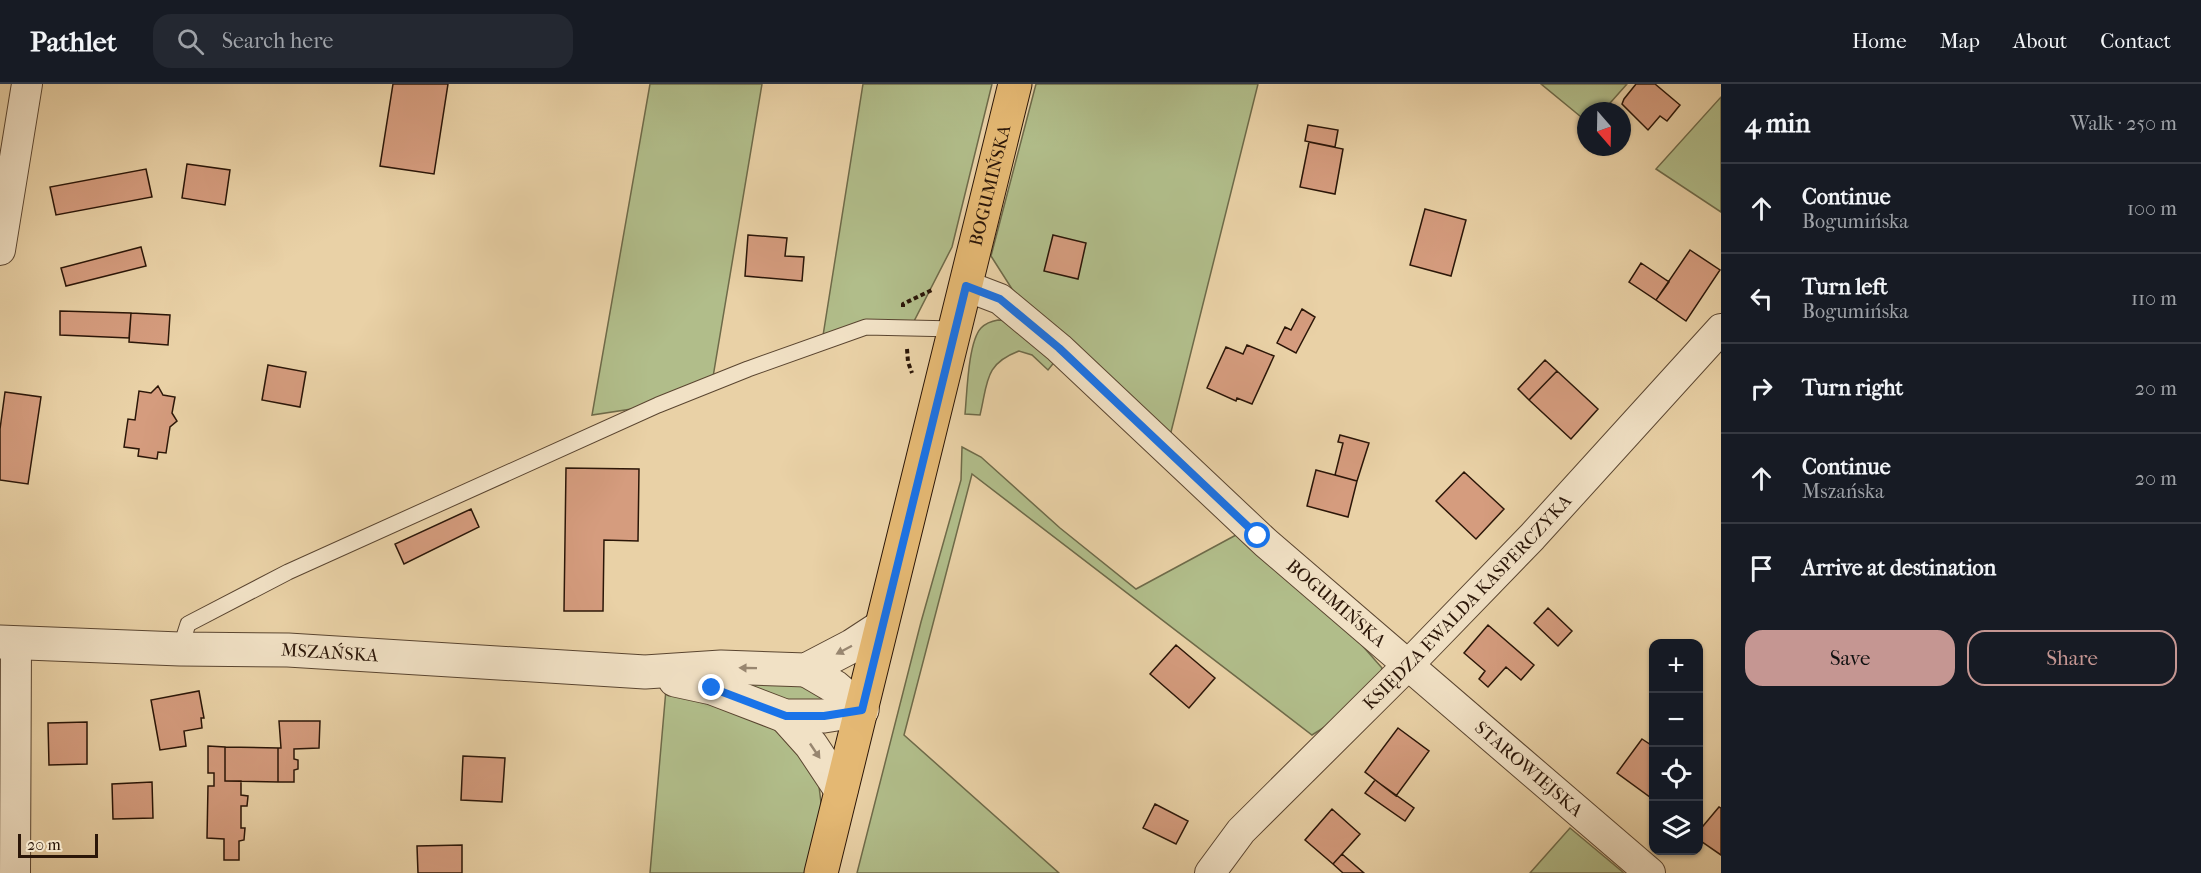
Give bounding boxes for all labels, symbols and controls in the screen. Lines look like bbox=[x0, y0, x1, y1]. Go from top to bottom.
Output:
search box bbox=[153, 14, 573, 68]
text: Pathlet bbox=[30, 25, 117, 58]
icon: search bbox=[174, 25, 207, 58]
text: Search here bbox=[222, 28, 333, 54]
text: Home bbox=[1852, 29, 1907, 53]
text: Map bbox=[1940, 29, 1980, 53]
text: About bbox=[2013, 29, 2067, 53]
text: Contact bbox=[2100, 29, 2171, 53]
north arrow bbox=[1577, 102, 1631, 156]
text: 4 min bbox=[1745, 108, 1810, 139]
text: Walk · 250 m bbox=[2070, 112, 2177, 135]
street label: BOGUMIŃSKA bbox=[965, 123, 1015, 248]
text: Continue bbox=[1802, 184, 1891, 210]
icon: ahead bbox=[1745, 192, 1778, 225]
text: 100 m bbox=[2127, 197, 2177, 220]
text: Bogumińska bbox=[1802, 210, 1909, 233]
text: Turn left bbox=[1802, 274, 1888, 300]
icon: left bbox=[1745, 282, 1778, 315]
text: 110 m bbox=[2131, 287, 2177, 310]
text: Bogumińska bbox=[1802, 300, 1909, 323]
icon: right bbox=[1745, 372, 1778, 405]
text: Turn right bbox=[1802, 375, 1903, 401]
text: 20 m bbox=[2135, 377, 2177, 400]
text: Continue bbox=[1802, 454, 1891, 480]
icon: ahead bbox=[1745, 462, 1778, 495]
text: 20 m bbox=[2135, 467, 2177, 490]
text: Mszańska bbox=[1802, 480, 1884, 503]
street label: KSIĘDZA EWALDA KASPERCZYKA bbox=[1359, 490, 1576, 714]
route start bbox=[1244, 522, 1270, 548]
icon: arrive bbox=[1745, 552, 1778, 585]
street label: BOGUMIŃSKA bbox=[1282, 555, 1390, 652]
text: Arrive at destination bbox=[1802, 555, 1996, 581]
button: Save bbox=[1745, 630, 1955, 686]
button: Share bbox=[1967, 630, 2177, 686]
street label: MSZAŃSKA bbox=[281, 639, 379, 666]
map controls bbox=[1649, 639, 1703, 855]
button: + bbox=[1649, 639, 1703, 693]
one-way arrow bbox=[836, 645, 853, 655]
one-way arrow bbox=[738, 663, 757, 673]
route end bbox=[698, 674, 724, 700]
button: − bbox=[1649, 693, 1703, 747]
street label: STAROWIEJSKA bbox=[1471, 717, 1587, 821]
one-way arrow bbox=[809, 743, 821, 759]
button: locate bbox=[1649, 747, 1703, 801]
button: layers bbox=[1649, 801, 1703, 855]
scale bar bbox=[18, 831, 98, 858]
text: 20 m bbox=[27, 835, 61, 854]

